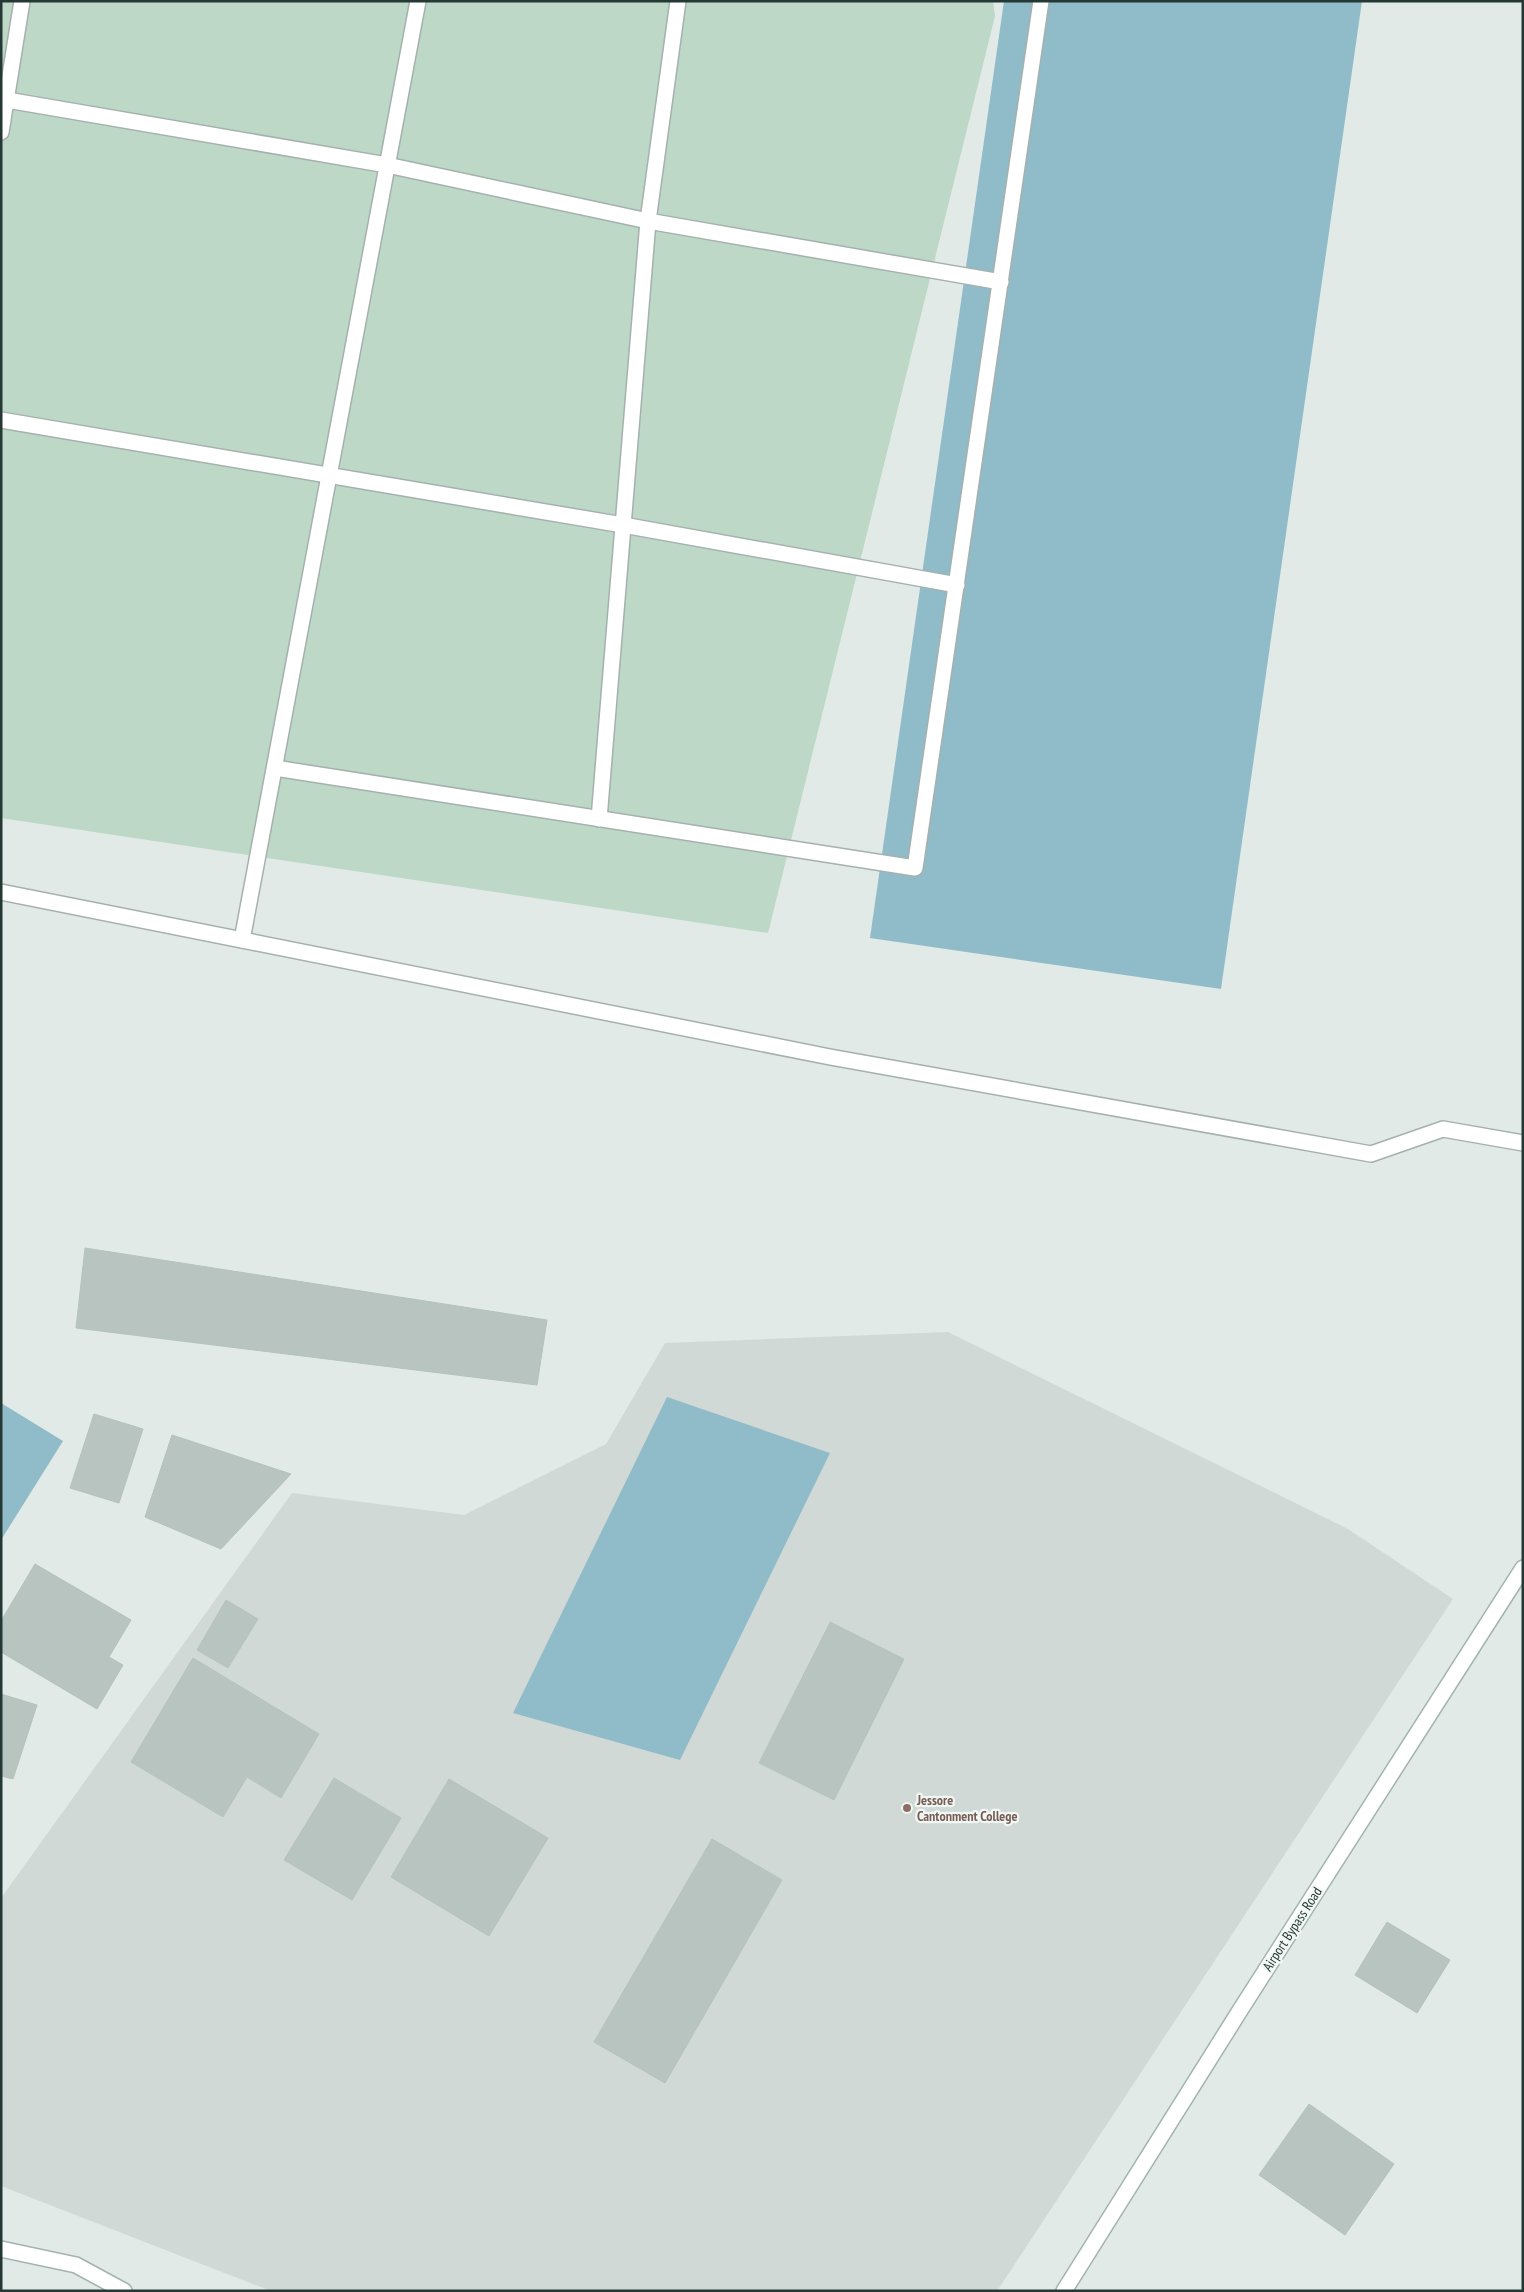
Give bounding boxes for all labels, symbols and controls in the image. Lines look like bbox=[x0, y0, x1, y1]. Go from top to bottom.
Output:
place label: Jessore Cantonment College bbox=[916, 1791, 1018, 1825]
marker: Jessore Cantonment College bbox=[901, 1802, 913, 1814]
street label: Airport Bypass Road bbox=[1258, 1884, 1326, 1974]

